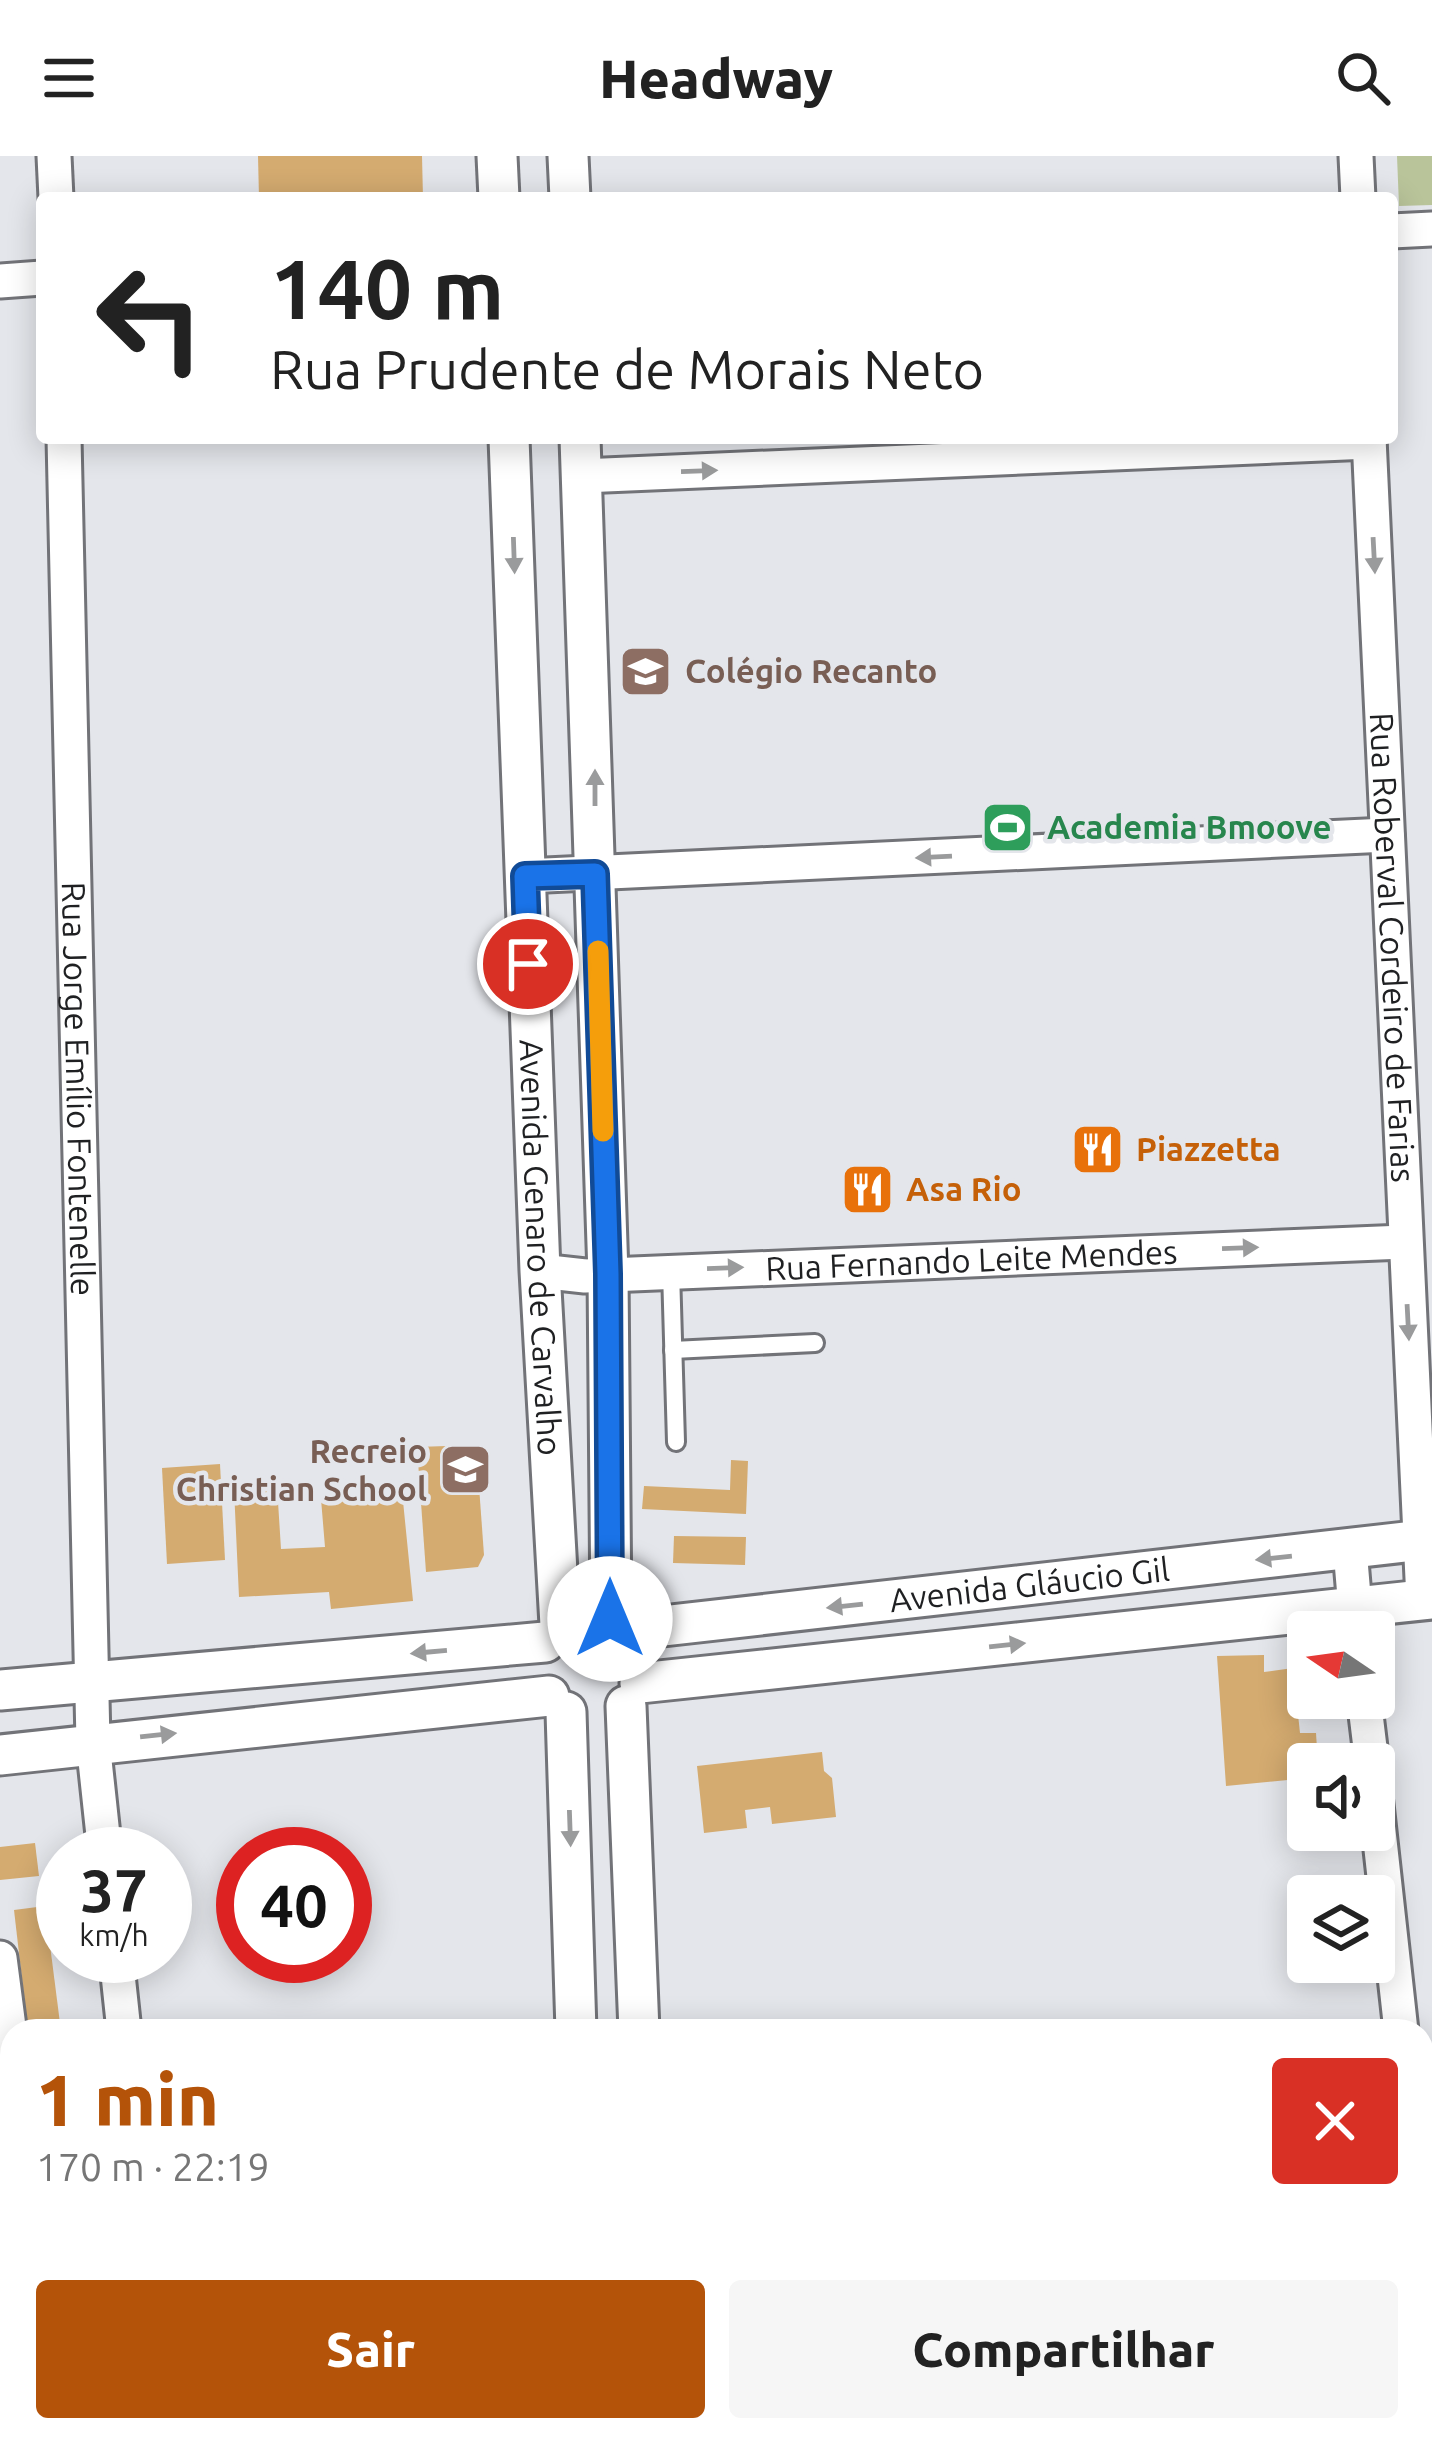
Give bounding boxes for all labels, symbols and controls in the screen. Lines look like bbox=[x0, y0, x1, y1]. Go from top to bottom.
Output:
icon: menu bbox=[36, 45, 102, 111]
icon: search bbox=[1330, 45, 1396, 111]
text: Headway bbox=[599, 48, 833, 108]
icon: left bbox=[72, 240, 228, 396]
text: 140 m bbox=[270, 241, 504, 335]
text: Rua Prudente de Morais Neto bbox=[270, 339, 984, 399]
one-way arrow bbox=[681, 461, 719, 480]
one-way arrow bbox=[505, 537, 524, 575]
one-way arrow bbox=[1365, 537, 1384, 575]
school or university icon: Colégio Recanto bbox=[618, 643, 674, 699]
place label: Colégio Recanto bbox=[685, 652, 937, 689]
street label: Rua Roberval Cordeiro de Farias bbox=[1364, 711, 1423, 1183]
one-way arrow bbox=[585, 768, 604, 806]
sports icon: Academia Bmoove bbox=[980, 799, 1036, 855]
place label: Academia Bmoove bbox=[1047, 808, 1332, 845]
one-way arrow bbox=[914, 848, 952, 867]
street label: Rua Jorge Emílio Fontenelle bbox=[56, 881, 102, 1296]
pin bbox=[477, 913, 579, 1015]
icon: arrive bbox=[495, 931, 561, 997]
street label: Avenida Genaro de Carvalho bbox=[513, 1039, 569, 1457]
restaurant icon: Piazzetta bbox=[1069, 1121, 1125, 1177]
place label: Piazzetta bbox=[1136, 1130, 1281, 1167]
restaurant icon: Asa Rio bbox=[839, 1161, 895, 1217]
place label: Asa Rio bbox=[906, 1170, 1022, 1207]
street label: Rua Fernando Leite Mendes bbox=[765, 1232, 1178, 1286]
one-way arrow bbox=[1222, 1238, 1260, 1257]
one-way arrow bbox=[707, 1259, 745, 1278]
one-way arrow bbox=[1399, 1304, 1418, 1342]
place label: Recreio Christian School bbox=[176, 1432, 427, 1507]
school or university icon: Recreio Christian School bbox=[438, 1442, 494, 1498]
one-way arrow bbox=[1255, 1549, 1292, 1568]
street label: Avenida Gláucio Gil bbox=[888, 1550, 1171, 1618]
position arrow bbox=[547, 1556, 673, 1682]
one-way arrow bbox=[826, 1596, 863, 1615]
north arrow bbox=[1287, 1611, 1395, 1719]
map controls bbox=[1287, 1611, 1395, 1983]
one-way arrow bbox=[989, 1636, 1026, 1655]
one-way arrow bbox=[409, 1643, 447, 1662]
one-way arrow bbox=[140, 1725, 177, 1744]
button: sound bbox=[1287, 1743, 1395, 1851]
one-way arrow bbox=[560, 1810, 579, 1848]
speed limit sign: 40 bbox=[216, 1827, 372, 1983]
text: 37 bbox=[80, 1856, 148, 1923]
button: layers bbox=[1287, 1875, 1395, 1983]
text: km/h bbox=[79, 1918, 149, 1952]
button: close bbox=[1272, 2058, 1398, 2184]
text: 1 min bbox=[36, 2059, 219, 2140]
text: 170 m · 22:19 bbox=[36, 2145, 270, 2188]
button: Sair bbox=[36, 2280, 705, 2418]
button: Compartilhar bbox=[729, 2280, 1398, 2418]

